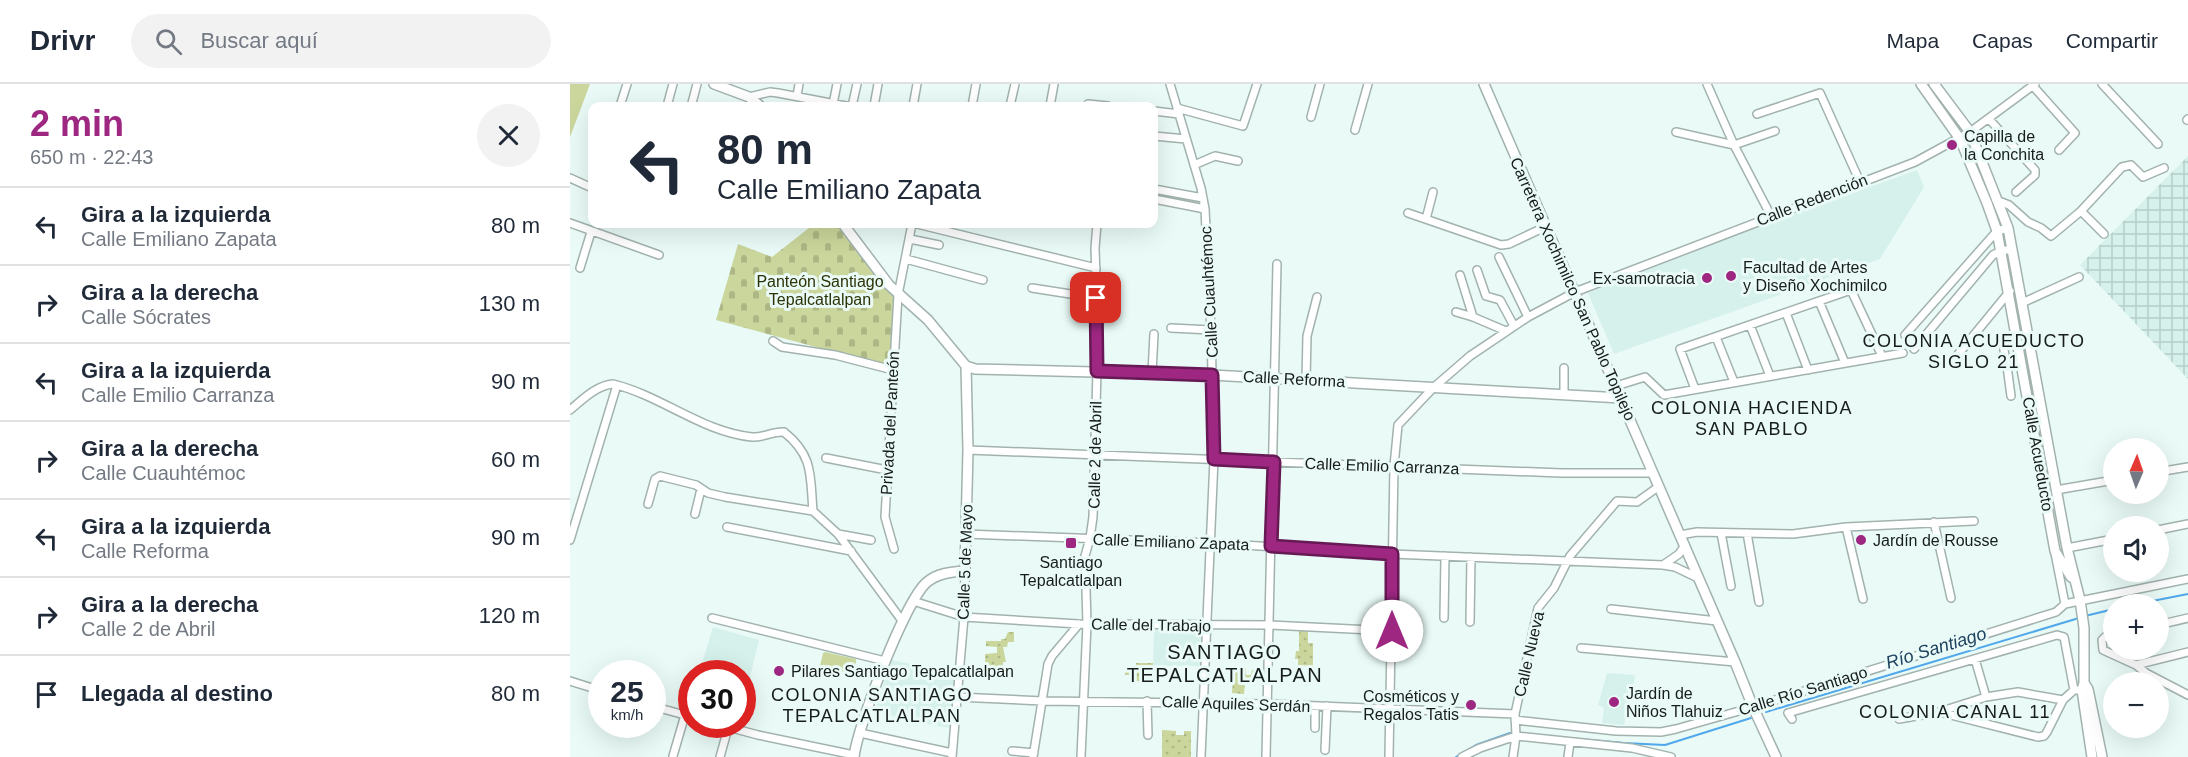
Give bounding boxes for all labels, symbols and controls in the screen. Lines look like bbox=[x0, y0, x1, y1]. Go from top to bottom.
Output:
search box bbox=[131, 14, 551, 68]
text: Drivr bbox=[30, 25, 95, 56]
icon: search bbox=[152, 25, 185, 58]
text: Buscar aquí bbox=[200, 28, 318, 53]
text: Mapa bbox=[1887, 29, 1939, 52]
text: Capas bbox=[1972, 29, 2033, 52]
text: Compartir bbox=[2066, 29, 2158, 52]
text: 2 min bbox=[30, 103, 124, 144]
button: close bbox=[477, 104, 540, 167]
icon: left bbox=[618, 126, 696, 204]
text: 80 m bbox=[717, 126, 813, 173]
place label: Capilla de la Conchita bbox=[1964, 128, 2044, 163]
marker: Capilla de la Conchita bbox=[1945, 138, 1959, 152]
text: 650 m · 22:43 bbox=[30, 146, 153, 168]
street label: Carretera Xochimilco San Pablo Topilejo bbox=[1507, 155, 1639, 423]
street label: Calle Redención bbox=[1754, 171, 1870, 229]
text: Calle Emiliano Zapata bbox=[717, 175, 981, 205]
text: Gira a la izquierda bbox=[81, 202, 271, 227]
icon: left bbox=[30, 210, 63, 243]
text: 80 m bbox=[491, 213, 540, 238]
street label: Calle Cuauhtémoc bbox=[1197, 226, 1221, 358]
text: Calle Emiliano Zapata bbox=[81, 228, 277, 250]
place label: Facultad de Artes y Diseño Xochimilco bbox=[1743, 259, 1887, 294]
marker: Facultad de Artes y Diseño Xochimilco bbox=[1724, 269, 1738, 283]
place label: Ex-samotracia bbox=[1593, 270, 1695, 287]
marker: Ex-samotracia bbox=[1700, 271, 1714, 285]
pin bbox=[1070, 272, 1121, 323]
park label: Panteón Santiago Tepalcatlalpan bbox=[756, 273, 884, 308]
text: Gira a la derecha bbox=[81, 280, 258, 305]
icon: arrive bbox=[1079, 281, 1112, 314]
icon: right bbox=[30, 288, 63, 321]
text: 130 m bbox=[479, 291, 540, 316]
text: Calle Sócrates bbox=[81, 306, 211, 328]
district label: COLONIA ACUEDUCTO SIGLO 21 bbox=[1862, 331, 2086, 372]
street label: Privada del Panteón bbox=[878, 351, 902, 495]
text: Gira a la izquierda bbox=[81, 358, 271, 383]
icon: left bbox=[30, 366, 63, 399]
street label: Calle Reforma bbox=[1242, 368, 1346, 390]
text: 90 m bbox=[491, 369, 540, 394]
text: Calle Emilio Carranza bbox=[81, 384, 274, 406]
street label: Calle Acueducto bbox=[2020, 396, 2056, 513]
district label: COLONIA HACIENDA SAN PABLO bbox=[1651, 398, 1853, 439]
street label: Calle 2 de Abril bbox=[1086, 401, 1104, 509]
text: Gira a la derecha bbox=[81, 436, 258, 461]
north arrow bbox=[2103, 438, 2169, 504]
map controls bbox=[2103, 438, 2169, 738]
icon: right bbox=[30, 444, 63, 477]
text: 60 m bbox=[491, 447, 540, 472]
street label: Calle Emilio Carranza bbox=[1304, 455, 1460, 477]
text: Calle Cuauhtémoc bbox=[81, 462, 246, 484]
street label: Calle 5 de Mayo bbox=[954, 504, 976, 620]
text: Gira a la izquierda bbox=[81, 514, 271, 539]
button: sound bbox=[2103, 516, 2169, 582]
icon: left bbox=[30, 522, 63, 555]
text: 90 m bbox=[491, 525, 540, 550]
street label: Calle Emiliano Zapata bbox=[1092, 531, 1250, 553]
place label: Jardín de Rousse bbox=[1873, 532, 1999, 549]
marker: Jardín de Rousse bbox=[1854, 533, 1868, 547]
marker: Santiago Tepalcatlalpan bbox=[1064, 536, 1078, 550]
text: Calle Reforma bbox=[81, 540, 209, 562]
place label: Santiago Tepalcatlalpan bbox=[1020, 554, 1122, 589]
text: Gira a la derecha bbox=[81, 592, 258, 617]
button: + bbox=[2103, 594, 2169, 660]
position arrow bbox=[1360, 599, 1424, 663]
icon: right bbox=[30, 600, 63, 633]
text: 120 m bbox=[479, 603, 540, 628]
street label: Calle Nueva bbox=[1511, 610, 1547, 698]
street label: Calle del Trabajo bbox=[1091, 615, 1211, 635]
text: Calle 2 de Abril bbox=[81, 618, 216, 640]
water label: Río Santiago bbox=[1883, 623, 1989, 673]
district label: SANTIAGO TEPALCATLALPAN bbox=[1127, 641, 1323, 686]
speed limit sign: 30 bbox=[678, 660, 756, 738]
place label: Pilares Santiago Tepalcatlalpan bbox=[791, 663, 1014, 680]
street label: Calle Río Santiago bbox=[1737, 663, 1869, 719]
marker: Pilares Santiago Tepalcatlalpan bbox=[772, 664, 786, 678]
button: − bbox=[2103, 672, 2169, 738]
text: 25 bbox=[610, 675, 644, 708]
icon: arrive bbox=[30, 678, 63, 711]
text: Llegada al destino bbox=[81, 681, 273, 706]
text: 80 m bbox=[491, 681, 540, 706]
district label: COLONIA SANTIAGO TEPALCATLALPAN bbox=[771, 685, 973, 726]
place label: Jardín de Niños Tlahuiz bbox=[1626, 685, 1723, 720]
place label: Cosméticos y Regalos Tatis bbox=[1363, 688, 1459, 723]
street label: Calle Aquiles Serdán bbox=[1161, 693, 1311, 715]
marker: Jardín de Niños Tlahuiz bbox=[1607, 695, 1621, 709]
marker: Cosméticos y Regalos Tatis bbox=[1464, 698, 1478, 712]
district label: COLONIA CANAL 11 bbox=[1859, 702, 2051, 722]
text: km/h bbox=[611, 706, 643, 723]

